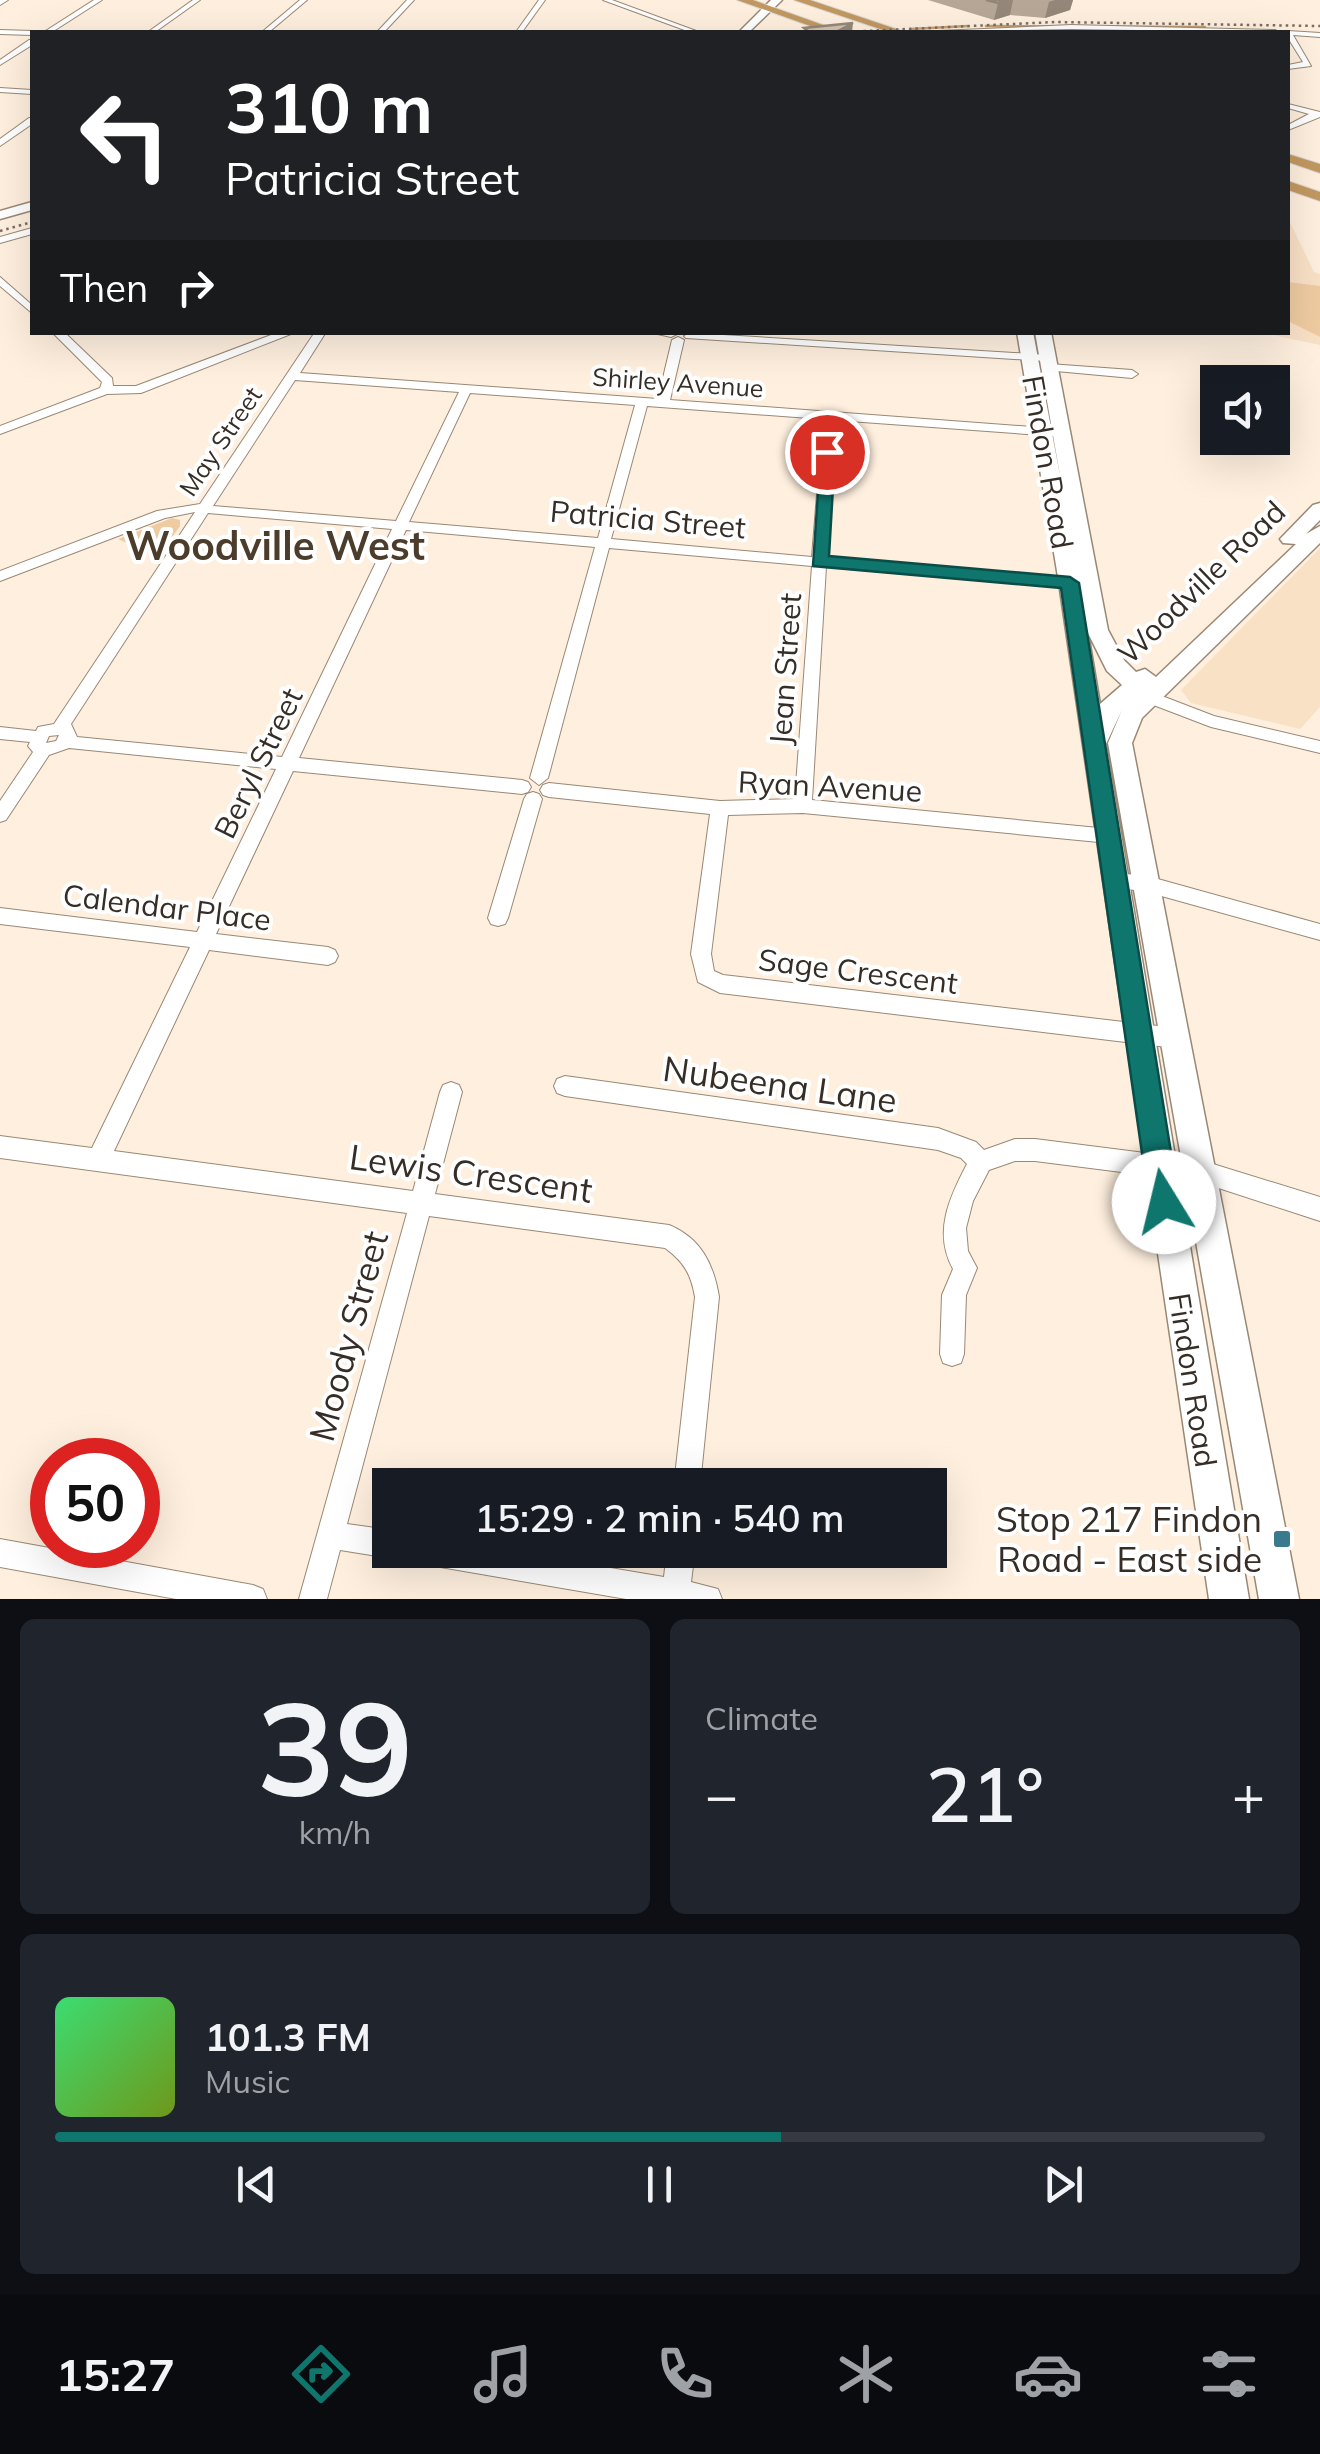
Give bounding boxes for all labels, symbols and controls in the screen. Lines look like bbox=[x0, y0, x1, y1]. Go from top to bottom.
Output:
text: 310 m bbox=[225, 63, 433, 151]
icon: left bbox=[60, 70, 190, 200]
text: Patricia Street bbox=[225, 150, 519, 206]
icon: right bbox=[168, 260, 223, 315]
text: Then bbox=[60, 264, 148, 312]
street label: Shirley Avenue bbox=[591, 361, 765, 403]
map controls bbox=[1200, 365, 1290, 455]
button: sound bbox=[1200, 365, 1290, 455]
street label: Findon Road bbox=[1014, 372, 1082, 552]
street label: May Street bbox=[172, 380, 268, 502]
pin bbox=[785, 410, 870, 495]
icon: arrive bbox=[800, 425, 855, 480]
street label: Patricia Street bbox=[549, 492, 747, 546]
street label: Woodville Road bbox=[1109, 492, 1293, 672]
district label: Woodville West bbox=[125, 520, 425, 570]
street label: Jean Street bbox=[761, 592, 809, 746]
street label: Beryl Street bbox=[205, 682, 311, 844]
street label: Ryan Avenue bbox=[737, 762, 923, 810]
street label: Calendar Place bbox=[61, 875, 273, 939]
street label: Sage Crescent bbox=[756, 940, 960, 1002]
street label: Nubeena Lane bbox=[660, 1046, 900, 1122]
street label: Lewis Crescent bbox=[347, 1134, 595, 1212]
position arrow bbox=[1112, 1150, 1216, 1254]
street label: Moody Street bbox=[299, 1226, 397, 1446]
street label: Findon Road bbox=[1160, 1290, 1226, 1470]
speed limit sign: 50 bbox=[30, 1438, 160, 1568]
text: 15:29 · 2 min · 540 m bbox=[474, 1494, 845, 1542]
place label: Stop 217 Findon Road - East side bbox=[996, 1497, 1262, 1581]
marker: Stop 217 Findon Road - East side bbox=[1271, 1528, 1293, 1550]
text: 39 bbox=[257, 1665, 413, 1829]
text: Climate bbox=[705, 1698, 818, 1738]
text: 21° bbox=[926, 1747, 1044, 1841]
text: − bbox=[705, 1760, 738, 1829]
text: + bbox=[1232, 1760, 1265, 1829]
text: km/h bbox=[299, 1812, 371, 1852]
text: 101.3 FM bbox=[205, 2013, 371, 2061]
text: Music bbox=[205, 2061, 290, 2101]
icon: previous bbox=[229, 2157, 284, 2212]
icon: pause bbox=[632, 2157, 687, 2212]
icon: next bbox=[1036, 2157, 1091, 2212]
icon: directions bbox=[286, 2339, 356, 2409]
icon: music bbox=[468, 2339, 538, 2409]
icon: phone bbox=[650, 2339, 720, 2409]
icon: climate bbox=[831, 2339, 901, 2409]
icon: car bbox=[1013, 2339, 1083, 2409]
icon: filters bbox=[1194, 2339, 1264, 2409]
text: 15:27 bbox=[56, 2346, 175, 2402]

